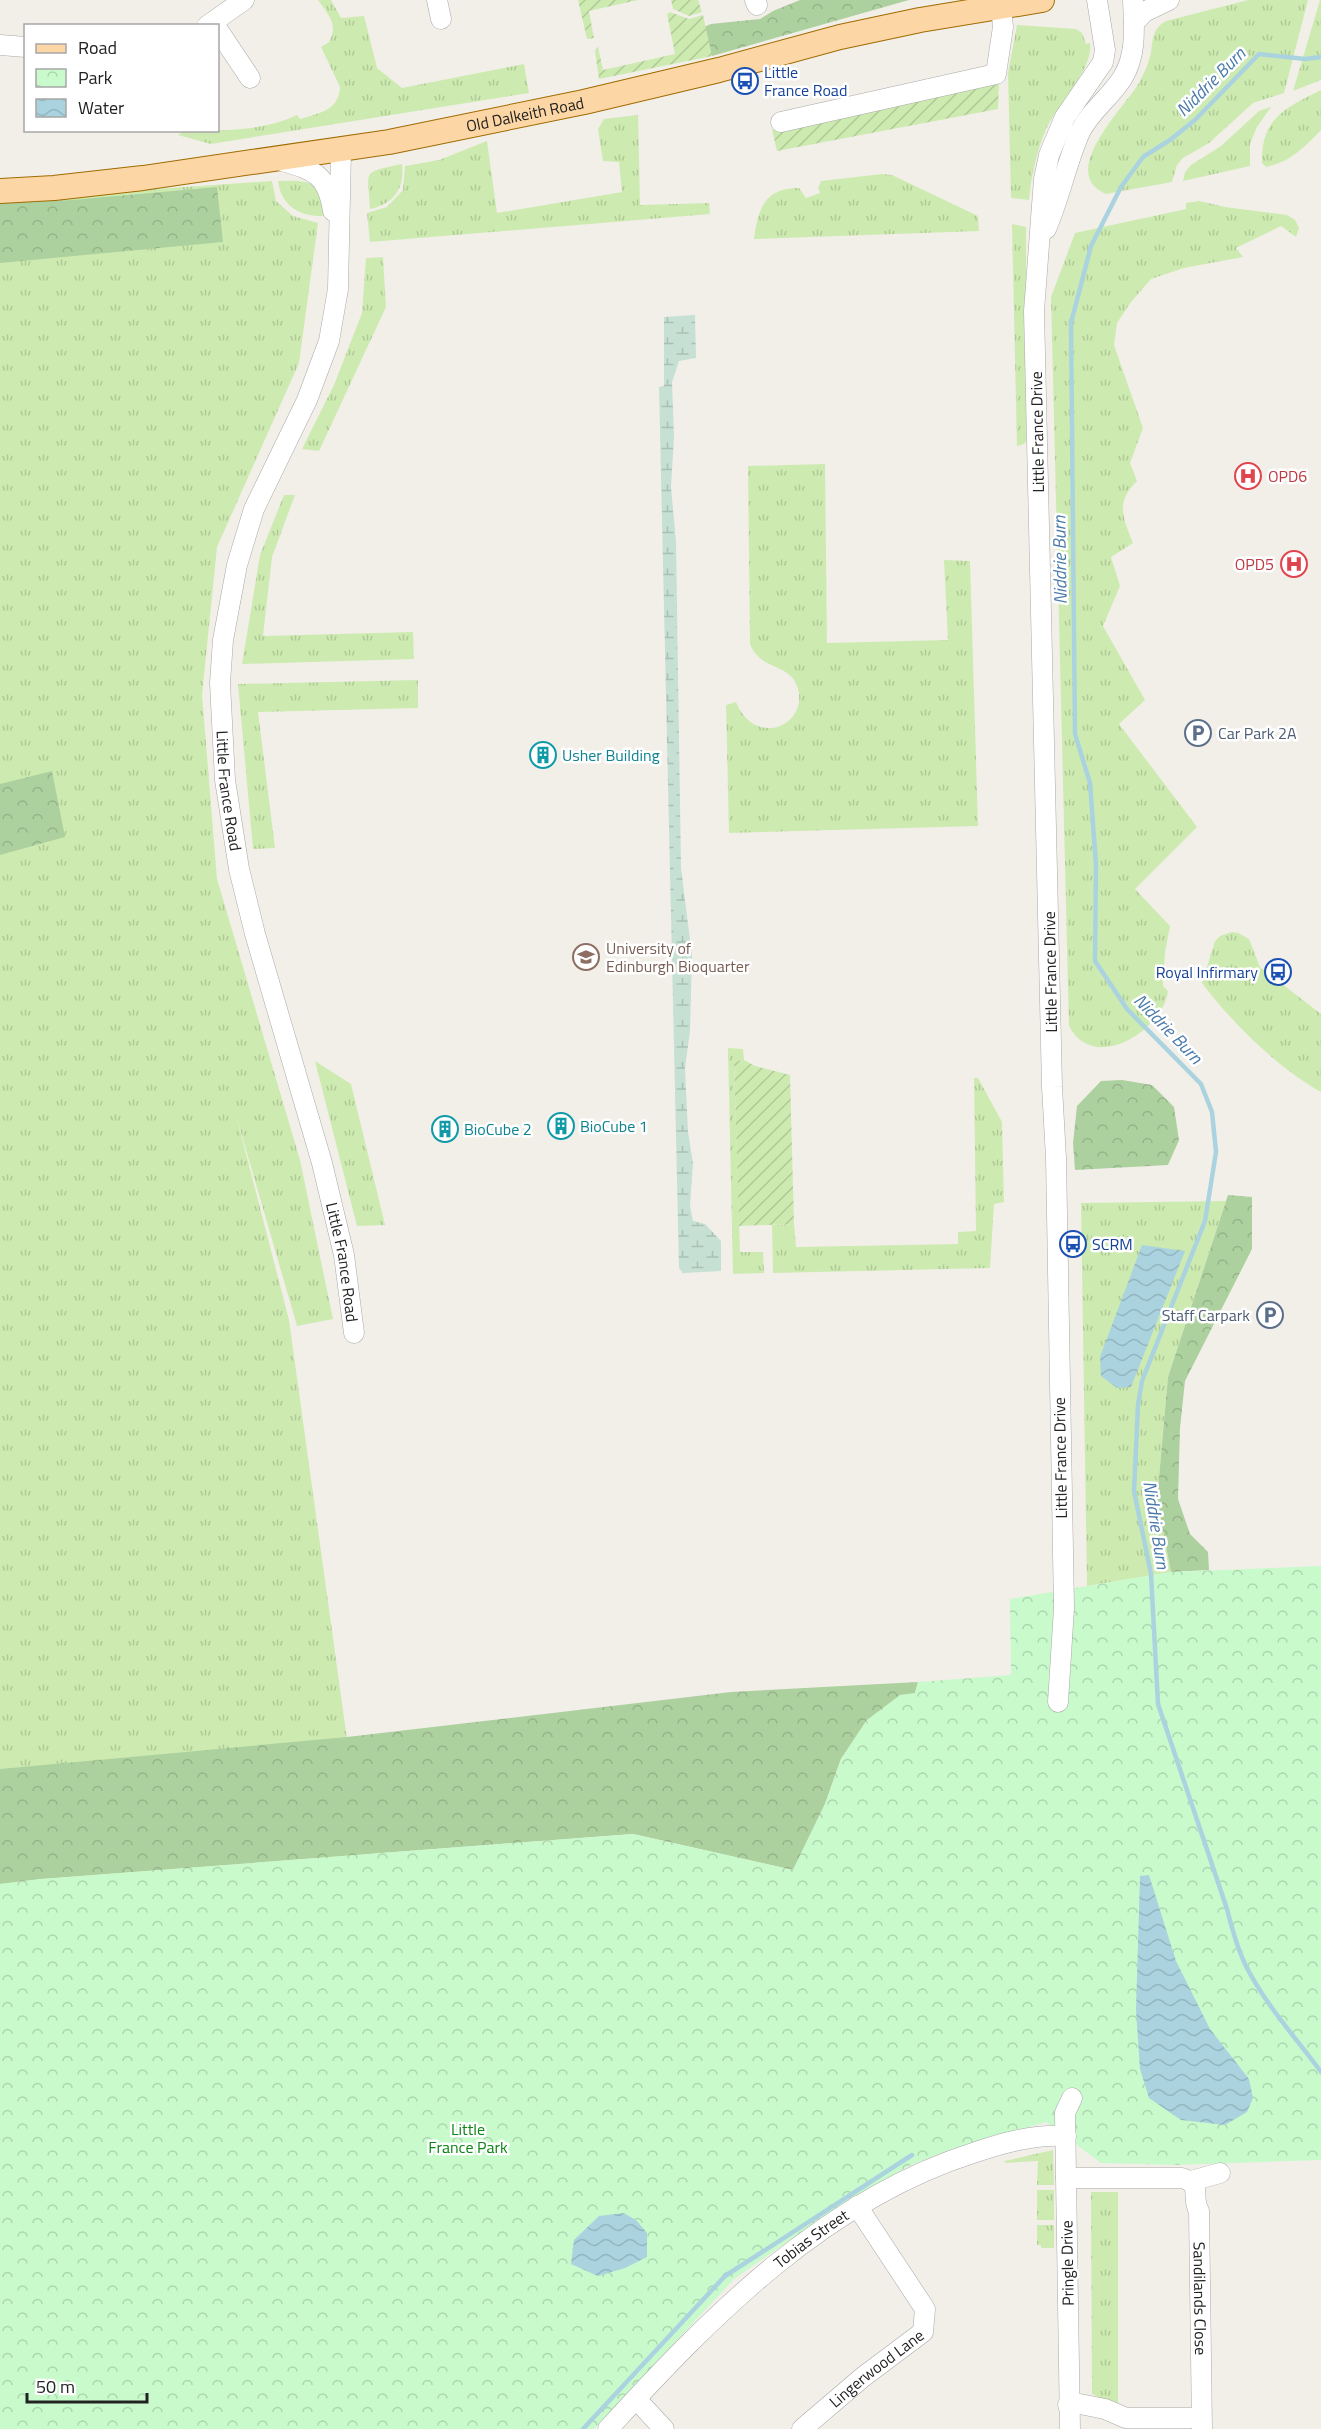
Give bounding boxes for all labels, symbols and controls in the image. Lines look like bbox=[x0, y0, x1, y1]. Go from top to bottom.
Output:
legend bbox=[24, 24, 219, 132]
text: Road bbox=[78, 34, 117, 61]
water label: Niddrie Burn bbox=[1170, 40, 1252, 123]
place label: Little France Road bbox=[764, 60, 847, 102]
text: Park bbox=[78, 64, 113, 91]
bus stop icon: Little France Road bbox=[730, 66, 760, 96]
street label: Old Dalkeith Road bbox=[464, 90, 586, 138]
text: Water bbox=[78, 94, 124, 121]
street label: Little France Drive bbox=[1024, 371, 1050, 493]
hospital icon: OPD6 bbox=[1233, 461, 1263, 491]
place label: OPD6 bbox=[1268, 464, 1307, 488]
water label: Niddrie Burn bbox=[1045, 514, 1074, 605]
hospital icon: OPD5 bbox=[1279, 549, 1309, 579]
place label: OPD5 bbox=[1235, 552, 1274, 576]
parking icon: Car Park 2A bbox=[1183, 718, 1213, 748]
place label: Car Park 2A bbox=[1218, 721, 1297, 745]
street label: Little France Road bbox=[210, 730, 248, 853]
building icon: Usher Building bbox=[528, 740, 558, 770]
place label: Usher Building bbox=[562, 743, 660, 767]
street label: Little France Drive bbox=[1037, 911, 1063, 1033]
place label: University of Edinburgh Bioquarter bbox=[606, 936, 750, 978]
school or university icon: University of Edinburgh Bioquarter bbox=[571, 942, 601, 972]
bus stop icon: Royal Infirmary bbox=[1263, 957, 1293, 987]
place label: Royal Infirmary bbox=[1156, 960, 1258, 984]
water label: Niddrie Burn bbox=[1128, 987, 1210, 1071]
building icon: BioCube 1 bbox=[546, 1111, 576, 1141]
building icon: BioCube 2 bbox=[430, 1114, 460, 1144]
place label: BioCube 1 bbox=[580, 1114, 648, 1138]
place label: BioCube 2 bbox=[464, 1117, 532, 1141]
street label: Little France Road bbox=[320, 1200, 364, 1323]
bus stop icon: SCRM bbox=[1058, 1229, 1088, 1259]
place label: SCRM bbox=[1092, 1232, 1133, 1256]
parking icon: Staff Carpark bbox=[1255, 1300, 1285, 1330]
place label: Staff Carpark bbox=[1162, 1303, 1250, 1327]
street label: Little France Drive bbox=[1047, 1397, 1073, 1519]
water label: Niddrie Burn bbox=[1136, 1479, 1177, 1572]
park label: Little France Park bbox=[428, 2117, 508, 2159]
street label: Tobias Street bbox=[768, 2203, 854, 2274]
street label: Pringle Drive bbox=[1054, 2220, 1080, 2306]
street label: Sandilands Close bbox=[1187, 2242, 1213, 2355]
street label: Lingerwood Lane bbox=[823, 2323, 929, 2413]
scale bar bbox=[27, 2366, 147, 2404]
text: 50 m bbox=[36, 2373, 75, 2400]

